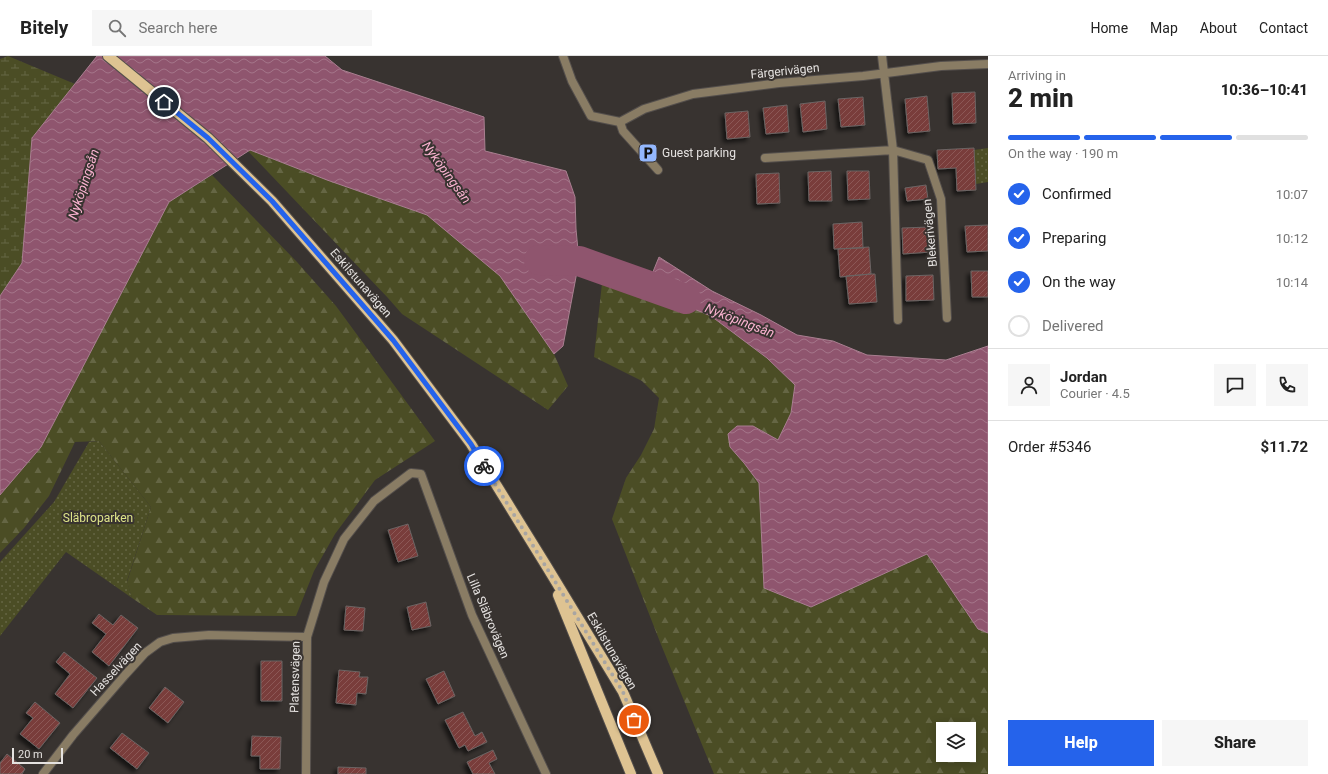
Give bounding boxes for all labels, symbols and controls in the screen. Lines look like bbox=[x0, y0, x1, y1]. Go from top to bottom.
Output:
search box bbox=[92, 10, 372, 46]
text: Bitely bbox=[20, 16, 68, 39]
icon: search bbox=[106, 17, 128, 39]
text: Search here bbox=[138, 19, 217, 37]
text: Home bbox=[1090, 20, 1128, 36]
text: Map bbox=[1150, 20, 1178, 36]
text: About bbox=[1200, 20, 1237, 36]
text: Contact bbox=[1259, 20, 1308, 36]
street label: Färgerivägen bbox=[750, 60, 820, 82]
text: Arriving in bbox=[1008, 68, 1066, 83]
text: 10:36–10:41 bbox=[1221, 81, 1308, 99]
text: 2 min bbox=[1008, 83, 1074, 113]
pin bbox=[147, 85, 181, 119]
icon: home bbox=[153, 91, 175, 113]
water label: Nyköpingsån bbox=[419, 138, 474, 206]
parking icon: Guest parking bbox=[637, 142, 659, 164]
place label: Guest parking bbox=[662, 146, 736, 160]
text: On the way · 190 m bbox=[1008, 146, 1118, 161]
water label: Nyköpingsån bbox=[65, 147, 102, 221]
icon: check bbox=[1008, 183, 1030, 205]
text: Confirmed bbox=[1042, 185, 1112, 203]
text: 10:07 bbox=[1276, 187, 1308, 202]
street label: Blekerivägen bbox=[920, 198, 940, 268]
icon: check bbox=[1008, 227, 1030, 249]
text: Preparing bbox=[1042, 229, 1106, 247]
text: 10:12 bbox=[1276, 231, 1308, 246]
street label: Eskilstunavägen bbox=[327, 246, 395, 320]
icon: check bbox=[1008, 271, 1030, 293]
text: On the way bbox=[1042, 273, 1116, 291]
text: 10:14 bbox=[1276, 275, 1308, 290]
water label: Nyköpingsån bbox=[703, 300, 777, 341]
text: Delivered bbox=[1042, 317, 1104, 335]
button: person bbox=[1008, 364, 1050, 406]
button: chat bbox=[1214, 364, 1256, 406]
button: phone bbox=[1266, 364, 1308, 406]
text: Jordan bbox=[1060, 368, 1107, 386]
text: Courier · 4.5 bbox=[1060, 386, 1130, 401]
text: Order #5346 bbox=[1008, 438, 1091, 456]
text: $11.72 bbox=[1261, 438, 1308, 456]
courier bbox=[464, 446, 504, 486]
icon: bike bbox=[473, 455, 495, 477]
park label: Släbroparken bbox=[63, 511, 133, 525]
street label: Lilla Släbrovägen bbox=[464, 572, 512, 660]
street label: Eskilstunavägen bbox=[584, 610, 640, 692]
street label: Hasselvägen bbox=[87, 639, 145, 699]
street label: Platensvägen bbox=[287, 641, 303, 713]
pin bbox=[617, 703, 651, 737]
icon: bag bbox=[623, 709, 645, 731]
button: Help bbox=[1008, 720, 1154, 766]
button: Share bbox=[1162, 720, 1308, 766]
map controls bbox=[936, 722, 976, 762]
button: layers bbox=[936, 722, 976, 762]
scale bar bbox=[12, 746, 63, 765]
text: 20 m bbox=[18, 748, 43, 761]

